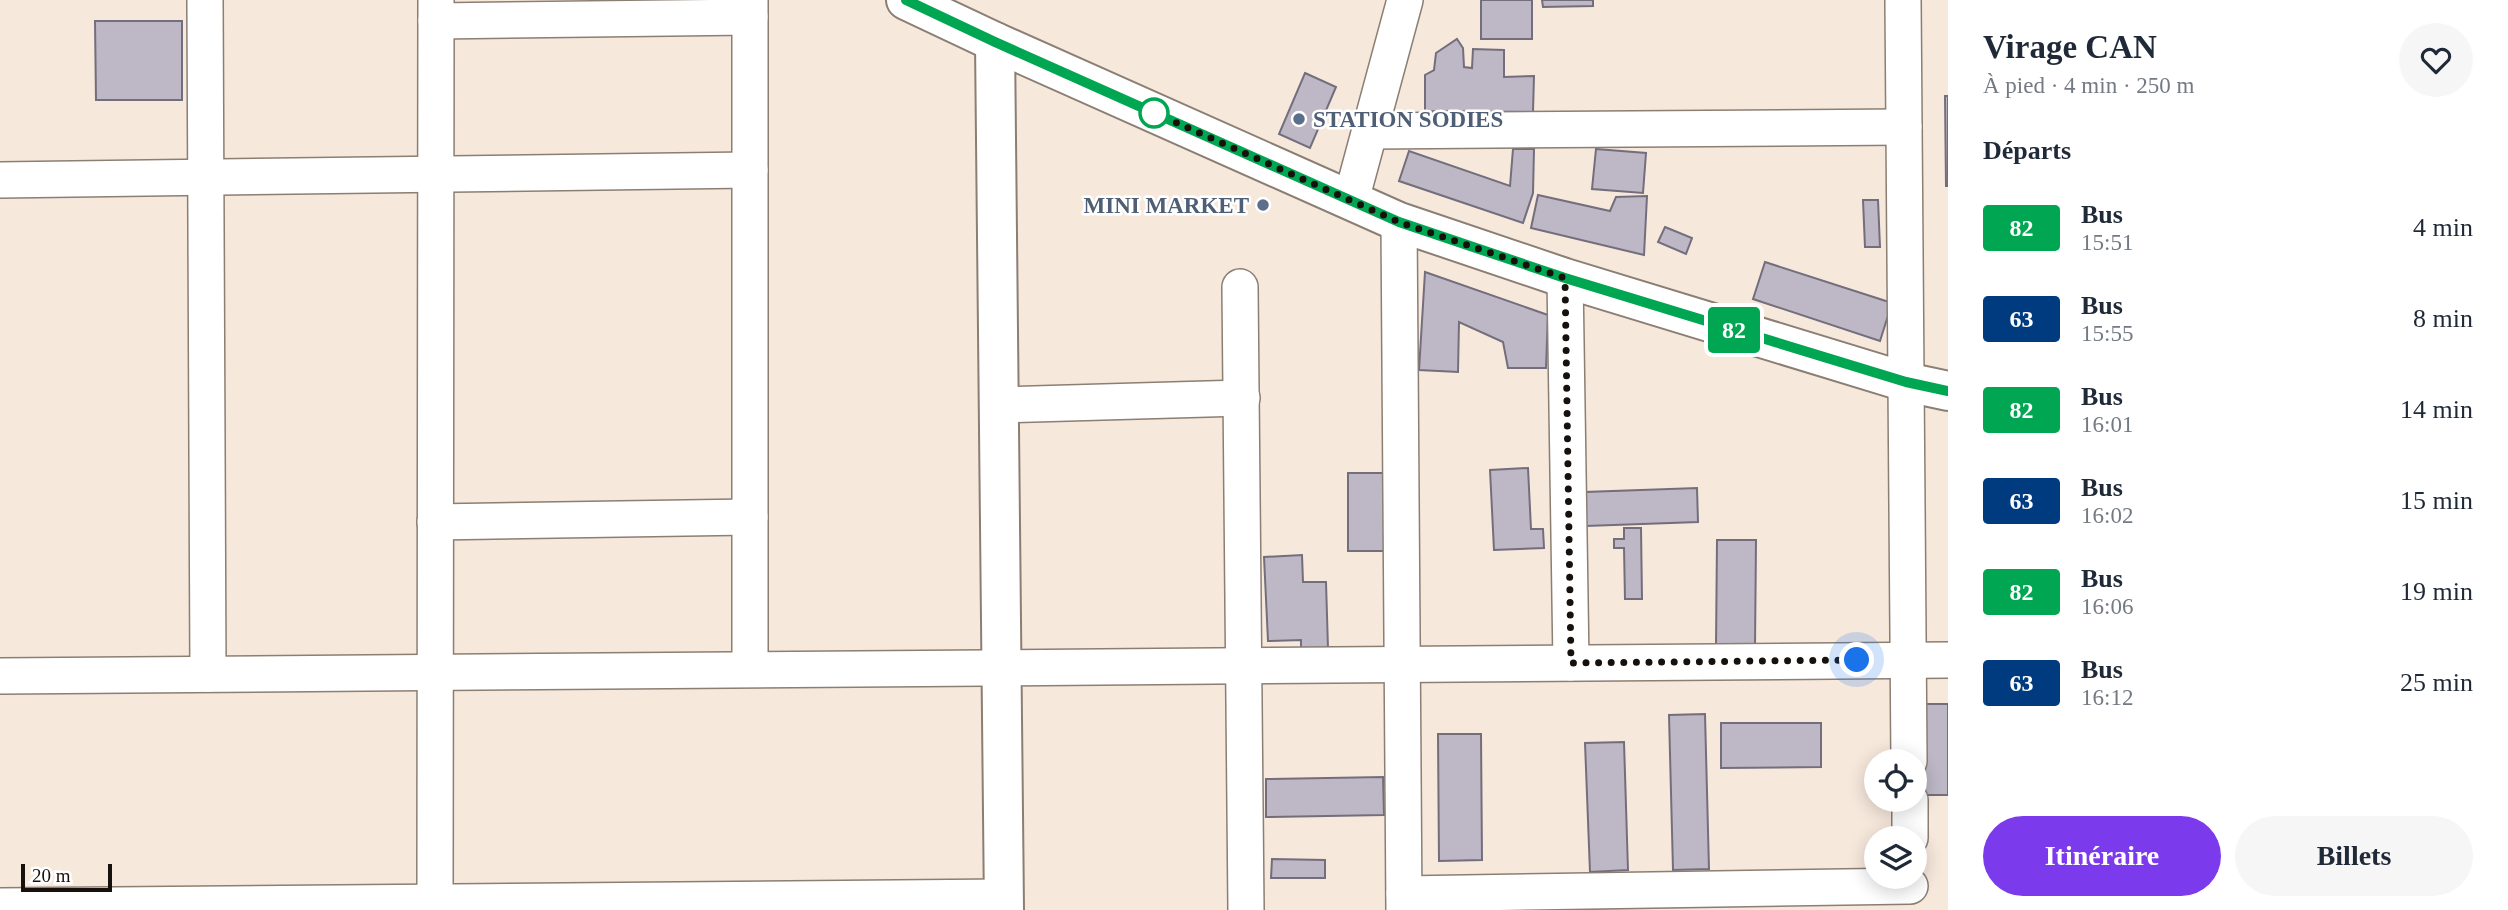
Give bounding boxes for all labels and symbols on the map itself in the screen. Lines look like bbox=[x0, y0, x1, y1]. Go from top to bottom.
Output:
unlabelled marker bbox=[1139, 98, 1169, 128]
place label: STATION SODIES bbox=[1313, 107, 1503, 132]
marker: STATION SODIES bbox=[1291, 111, 1307, 127]
place label: MINI MARKET bbox=[1084, 193, 1249, 218]
marker: MINI MARKET bbox=[1255, 197, 1271, 213]
line badge: 82 bbox=[1702, 307, 1766, 353]
your location bbox=[1839, 642, 1874, 677]
scale bar bbox=[21, 861, 112, 893]

